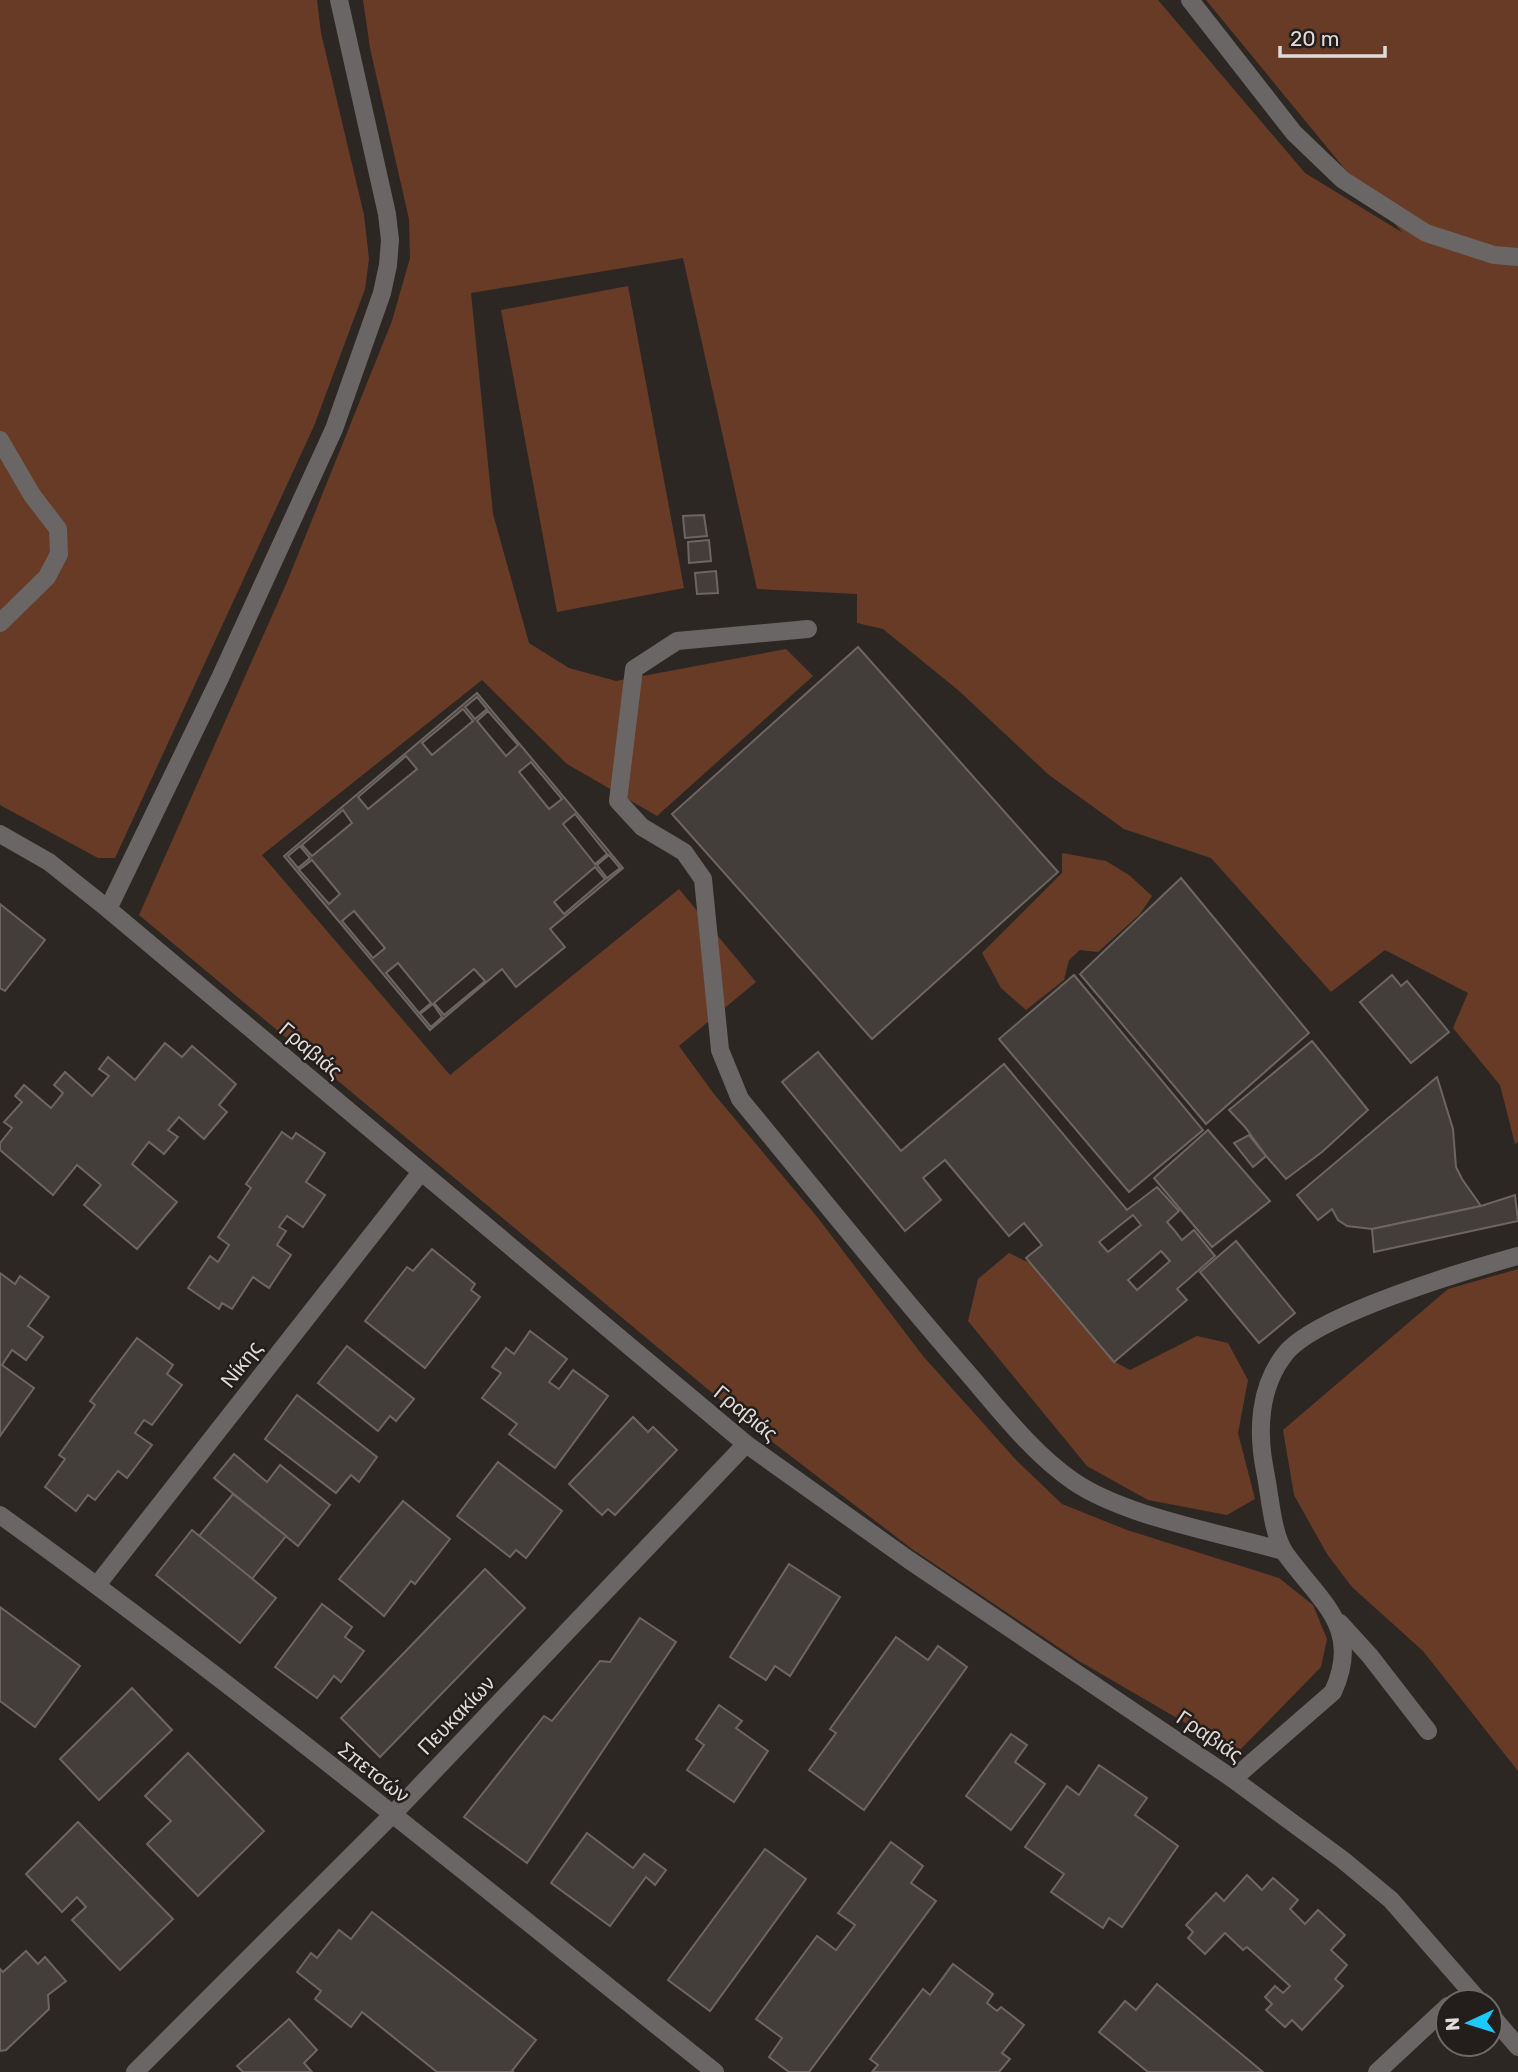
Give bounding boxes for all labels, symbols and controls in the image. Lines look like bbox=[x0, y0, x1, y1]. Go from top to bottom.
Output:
scale bar bbox=[1280, 14, 1385, 58]
text: 20 m bbox=[1290, 26, 1339, 51]
street label: Γραβιάς bbox=[274, 1016, 348, 1084]
street label: Νίκης bbox=[215, 1336, 267, 1392]
street label: Γραβιάς bbox=[709, 1380, 783, 1446]
street label: Πευκακίων bbox=[412, 1670, 500, 1760]
street label: Γραβιάς bbox=[1172, 1705, 1248, 1767]
street label: Σπετσών bbox=[333, 1736, 415, 1808]
north arrow bbox=[1434, 1988, 1504, 2058]
text: N bbox=[1441, 2017, 1464, 2032]

